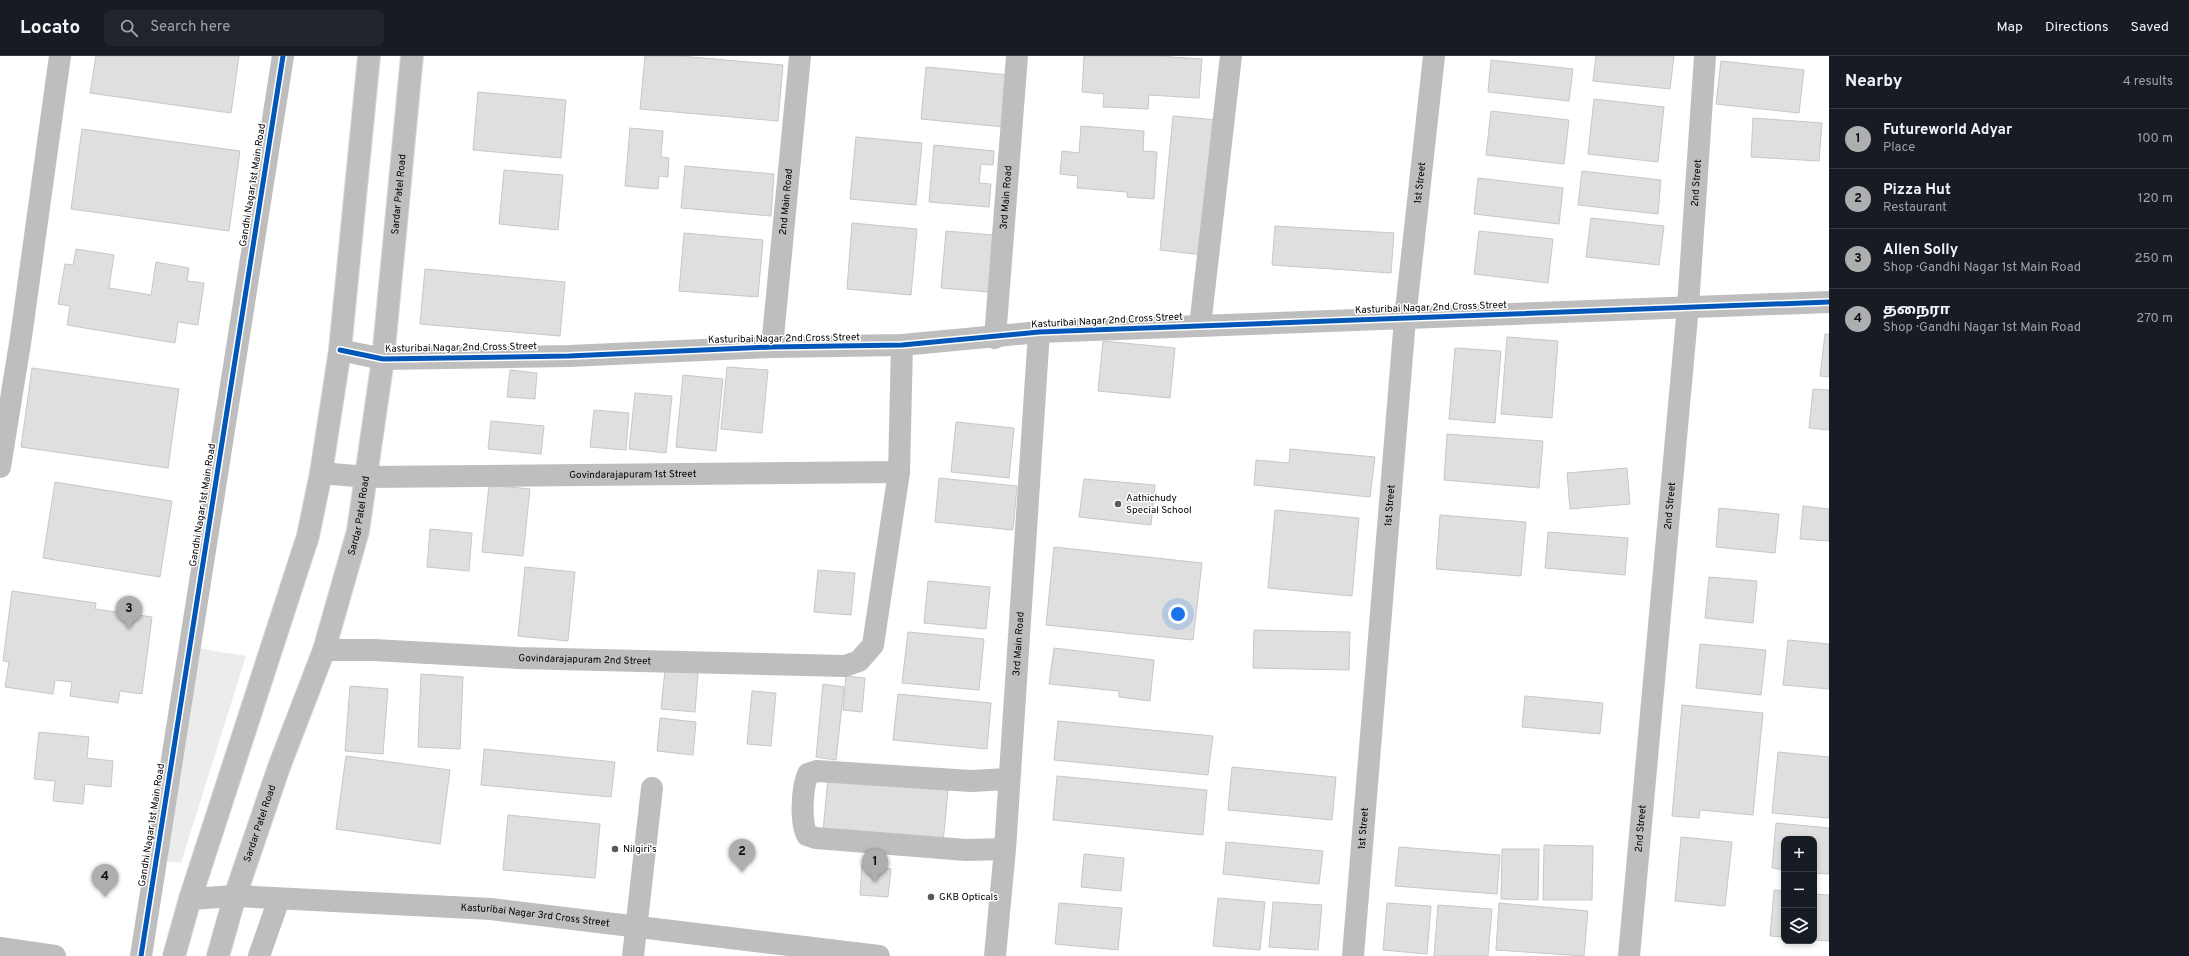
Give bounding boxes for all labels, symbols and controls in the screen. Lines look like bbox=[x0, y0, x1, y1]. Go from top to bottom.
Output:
search box bbox=[104, 10, 384, 46]
text: Locato bbox=[20, 16, 80, 40]
icon: search bbox=[118, 17, 140, 39]
text: Search here bbox=[150, 18, 230, 37]
text: Map bbox=[1997, 19, 2023, 36]
text: Directions bbox=[2045, 19, 2109, 36]
text: Saved bbox=[2131, 19, 2169, 36]
text: Nearby bbox=[1845, 71, 1902, 93]
text: 4 results bbox=[2123, 74, 2173, 90]
text: Futureworld Adyar bbox=[1883, 121, 2012, 140]
street label: Gandhi Nagar 1st Main Road bbox=[237, 122, 269, 248]
text: 1 bbox=[1855, 131, 1861, 147]
text: 100 m bbox=[2137, 131, 2173, 147]
text: Place bbox=[1883, 140, 1915, 156]
street label: Sardar Patel Road bbox=[388, 154, 409, 235]
street label: 2nd Street bbox=[1688, 159, 1704, 207]
street label: 1st Street bbox=[1411, 161, 1429, 204]
street label: 3rd Main Road bbox=[997, 165, 1015, 230]
street label: 2nd Main Road bbox=[776, 168, 796, 235]
text: Pizza Hut bbox=[1883, 181, 1951, 200]
text: 2 bbox=[1854, 191, 1862, 207]
text: 120 m bbox=[2138, 191, 2173, 207]
text: Restaurant bbox=[1883, 200, 1947, 216]
text: Allen Solly bbox=[1883, 241, 1958, 260]
text: 3 bbox=[1854, 251, 1862, 267]
text: 250 m bbox=[2135, 251, 2173, 267]
text: Shop · Gandhi Nagar 1st Main Road bbox=[1883, 260, 2081, 276]
street label: Kasturibai Nagar 2nd Cross Street bbox=[1355, 299, 1507, 317]
text: தநைரா bbox=[1883, 301, 1950, 320]
street label: Kasturibai Nagar 2nd Cross Street bbox=[1031, 311, 1183, 331]
text: 4 bbox=[1854, 311, 1862, 327]
text: 270 m bbox=[2136, 311, 2173, 327]
text: Shop · Gandhi Nagar 1st Main Road bbox=[1883, 320, 2081, 336]
street label: Kasturibai Nagar 2nd Cross Street bbox=[708, 331, 860, 347]
street label: Kasturibai Nagar 2nd Cross Street bbox=[385, 340, 537, 356]
street label: Gandhi Nagar 1st Main Road bbox=[187, 442, 219, 568]
street label: Govindarajapuram 1st Street bbox=[569, 467, 697, 482]
street label: Sardar Patel Road bbox=[345, 475, 372, 557]
street label: 2nd Street bbox=[1661, 481, 1678, 530]
street label: 1st Street bbox=[1382, 484, 1398, 527]
place label: Aathichudy Special School bbox=[1126, 492, 1192, 517]
marker: Aathichudy Special School bbox=[1113, 499, 1123, 509]
pin: 3 bbox=[116, 596, 142, 629]
your location bbox=[1168, 604, 1188, 624]
street label: 3rd Main Road bbox=[1010, 611, 1027, 676]
street label: Govindarajapuram 2nd Street bbox=[518, 652, 652, 668]
street label: Gandhi Nagar 1st Main Road bbox=[136, 762, 168, 888]
street label: Sardar Patel Road bbox=[241, 783, 279, 864]
street label: 2nd Street bbox=[1632, 804, 1649, 853]
street label: 1st Street bbox=[1355, 807, 1372, 850]
map controls bbox=[1781, 836, 1817, 944]
button: + bbox=[1781, 836, 1817, 872]
pin: 2 bbox=[729, 839, 755, 872]
place label: Nilgiri's bbox=[623, 843, 657, 856]
marker: Nilgiri's bbox=[610, 844, 620, 854]
pin: 1 bbox=[862, 849, 888, 882]
pin: 4 bbox=[92, 864, 118, 897]
button: − bbox=[1781, 872, 1817, 908]
place label: GKB Opticals bbox=[939, 891, 998, 904]
marker: GKB Opticals bbox=[926, 892, 936, 902]
street label: Kasturibai Nagar 3rd Cross Street bbox=[460, 901, 611, 930]
button: layers bbox=[1781, 908, 1817, 944]

